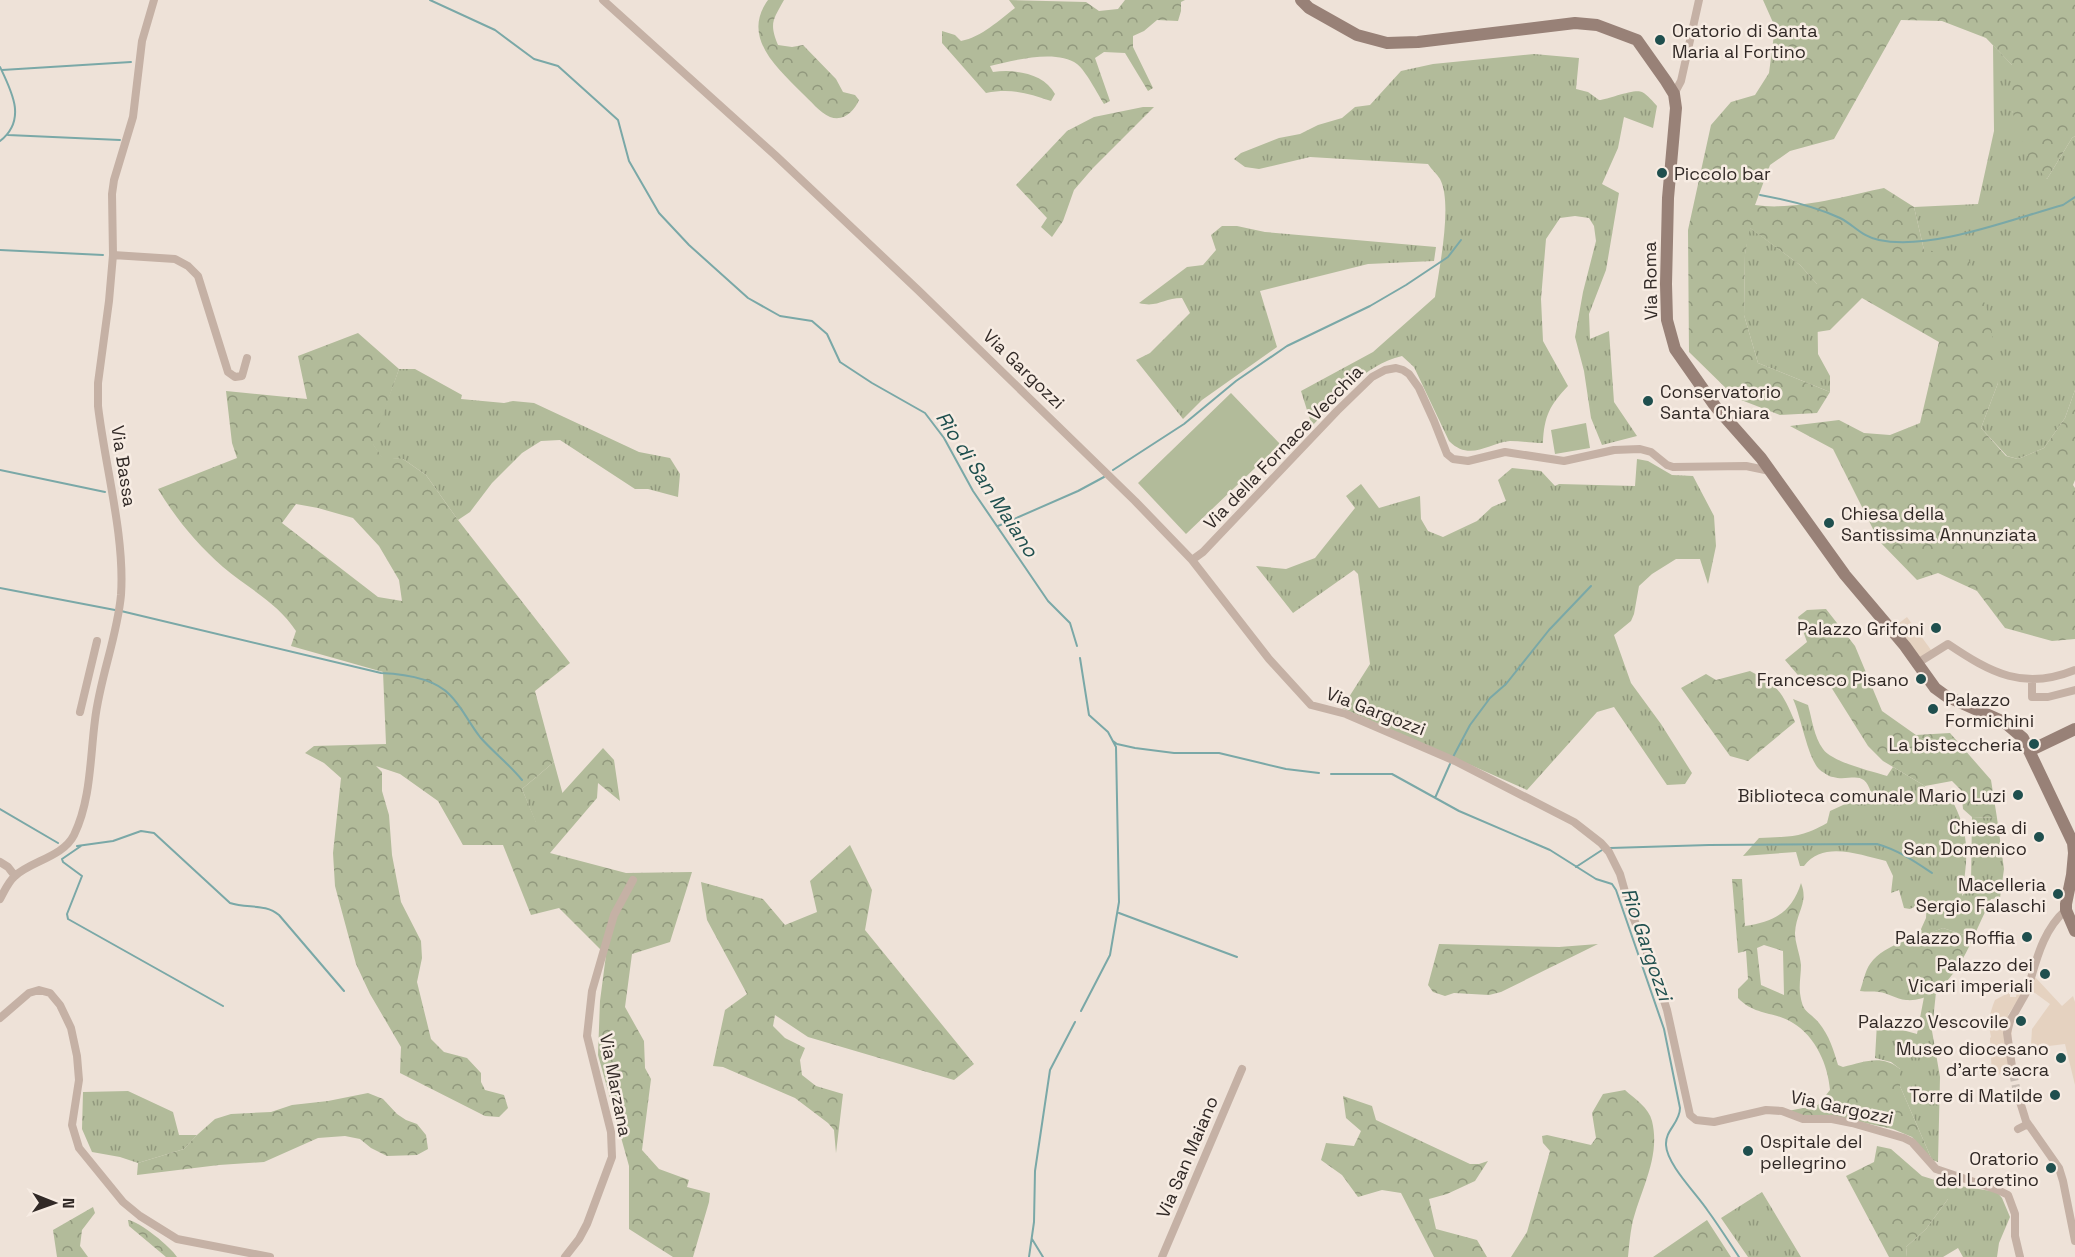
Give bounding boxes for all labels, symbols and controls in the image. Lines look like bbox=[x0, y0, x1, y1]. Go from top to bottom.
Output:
place label: Oratorio di Santa Maria al Fortino bbox=[1672, 19, 1818, 63]
marker: Oratorio di Santa Maria al Fortino bbox=[1653, 33, 1667, 47]
place label: Piccolo bar bbox=[1674, 162, 1771, 185]
marker: Piccolo bar bbox=[1655, 166, 1669, 180]
street label: Via Roma bbox=[1638, 241, 1662, 321]
street label: Via Gargozzi bbox=[978, 324, 1070, 414]
street label: Via della Fornace Vecchia bbox=[1198, 360, 1368, 534]
place label: Conservatorio Santa Chiara bbox=[1660, 380, 1781, 424]
marker: Conservatorio Santa Chiara bbox=[1641, 394, 1655, 408]
water label: Rio di San Maiano bbox=[930, 406, 1044, 562]
street label: Via Bassa bbox=[106, 424, 142, 508]
place label: Chiesa della Santissima Annunziata bbox=[1841, 502, 2037, 546]
marker: Chiesa della Santissima Annunziata bbox=[1822, 516, 1836, 530]
place label: Palazzo Grifoni bbox=[1797, 617, 1924, 640]
marker: Palazzo Grifoni bbox=[1929, 621, 1943, 635]
place label: Francesco Pisano bbox=[1757, 668, 1909, 691]
marker: Francesco Pisano bbox=[1914, 672, 1928, 686]
street label: Via Gargozzi bbox=[1323, 681, 1429, 741]
place label: Palazzo Formichini bbox=[1945, 688, 2034, 732]
marker: Palazzo Formichini bbox=[1926, 702, 1940, 716]
place label: La bisteccheria bbox=[1889, 733, 2022, 756]
marker: La bisteccheria bbox=[2027, 737, 2041, 751]
place label: Biblioteca comunale Mario Luzi bbox=[1737, 784, 2006, 807]
marker: Biblioteca comunale Mario Luzi bbox=[2011, 788, 2025, 802]
place label: Chiesa di San Domenico bbox=[1903, 816, 2027, 860]
marker: Chiesa di San Domenico bbox=[2032, 830, 2046, 844]
place label: Macelleria Sergio Falaschi bbox=[1916, 873, 2046, 917]
water label: Rio Gargozzi bbox=[1616, 884, 1679, 1006]
marker: Macelleria Sergio Falaschi bbox=[2051, 887, 2065, 901]
place label: Palazzo Roffia bbox=[1895, 926, 2015, 949]
marker: Palazzo Roffia bbox=[2020, 930, 2034, 944]
place label: Palazzo dei Vicari imperiali bbox=[1908, 953, 2033, 997]
marker: Palazzo dei Vicari imperiali bbox=[2038, 967, 2052, 981]
place label: Palazzo Vescovile bbox=[1858, 1010, 2009, 1033]
marker: Palazzo Vescovile bbox=[2014, 1014, 2028, 1028]
street label: Via Marzana bbox=[595, 1032, 637, 1138]
place label: Museo diocesano d'arte sacra bbox=[1896, 1037, 2049, 1081]
marker: Museo diocesano d'arte sacra bbox=[2054, 1051, 2068, 1065]
place label: Torre di Matilde bbox=[1909, 1084, 2043, 1107]
street label: Via Gargozzi bbox=[1788, 1085, 1896, 1129]
marker: Torre di Matilde bbox=[2048, 1088, 2062, 1102]
street label: Via San Maiano bbox=[1151, 1092, 1223, 1222]
place label: Ospitale del pellegrino bbox=[1760, 1130, 1862, 1174]
marker: Ospitale del pellegrino bbox=[1741, 1144, 1755, 1158]
place label: Oratorio del Loretino bbox=[1935, 1147, 2039, 1191]
marker: Oratorio del Loretino bbox=[2044, 1161, 2058, 1175]
north arrow bbox=[24, 1173, 84, 1233]
text: N bbox=[58, 1198, 79, 1209]

